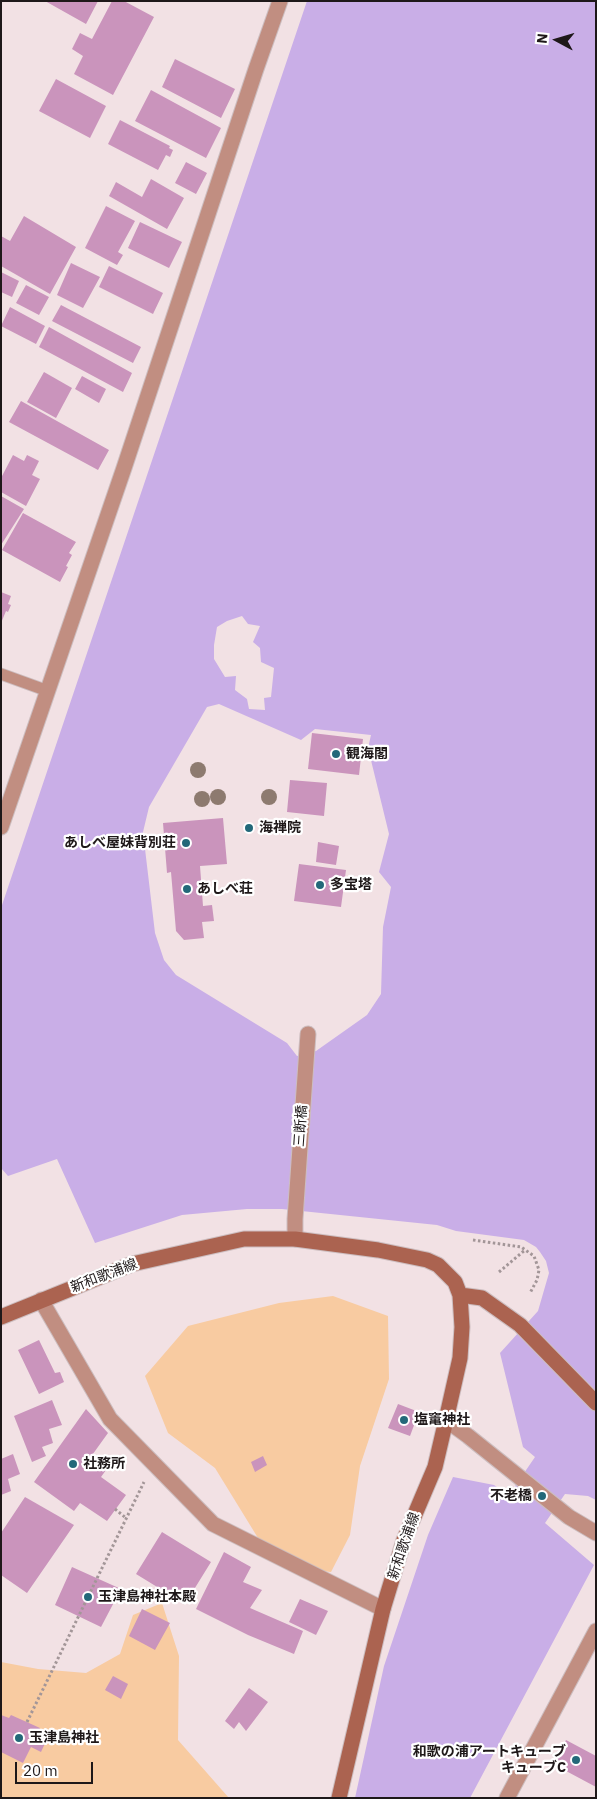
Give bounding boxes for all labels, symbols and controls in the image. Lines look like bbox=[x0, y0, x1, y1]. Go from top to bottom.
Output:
north arrow bbox=[532, 15, 582, 65]
text: N bbox=[533, 32, 552, 44]
place label: 観海閣 bbox=[346, 746, 388, 762]
marker: 観海閣 bbox=[330, 748, 342, 760]
place label: 海禅院 bbox=[259, 820, 301, 836]
marker: 海禅院 bbox=[243, 822, 255, 834]
place label: あしべ屋妹背別荘 bbox=[64, 835, 176, 851]
marker: あしべ屋妹背別荘 bbox=[180, 837, 192, 849]
place label: 多宝塔 bbox=[330, 877, 372, 893]
marker: 多宝塔 bbox=[314, 879, 326, 891]
place label: あしべ荘 bbox=[197, 881, 253, 897]
marker: あしべ荘 bbox=[181, 883, 193, 895]
street label: 三断橋 bbox=[291, 1104, 311, 1148]
street label: 新和歌浦線 bbox=[68, 1256, 140, 1296]
place label: 塩竃神社 bbox=[414, 1412, 470, 1428]
marker: 塩竃神社 bbox=[398, 1414, 410, 1426]
place label: 社務所 bbox=[83, 1456, 125, 1472]
marker: 社務所 bbox=[67, 1458, 79, 1470]
place label: 不老橋 bbox=[490, 1488, 532, 1504]
marker: 不老橋 bbox=[536, 1490, 548, 1502]
street label: 新和歌浦線 bbox=[385, 1510, 423, 1582]
place label: 玉津島神社本殿 bbox=[98, 1589, 196, 1605]
marker: 玉津島神社本殿 bbox=[82, 1591, 94, 1603]
place label: 玉津島神社 bbox=[29, 1730, 99, 1746]
marker: 玉津島神社 bbox=[13, 1732, 25, 1744]
place label: 和歌の浦アートキューブ キューブC bbox=[413, 1744, 566, 1776]
scale bar bbox=[18, 1752, 95, 1784]
marker: 和歌の浦アートキューブ キューブC bbox=[570, 1754, 582, 1766]
text: 20 m bbox=[23, 1761, 58, 1780]

